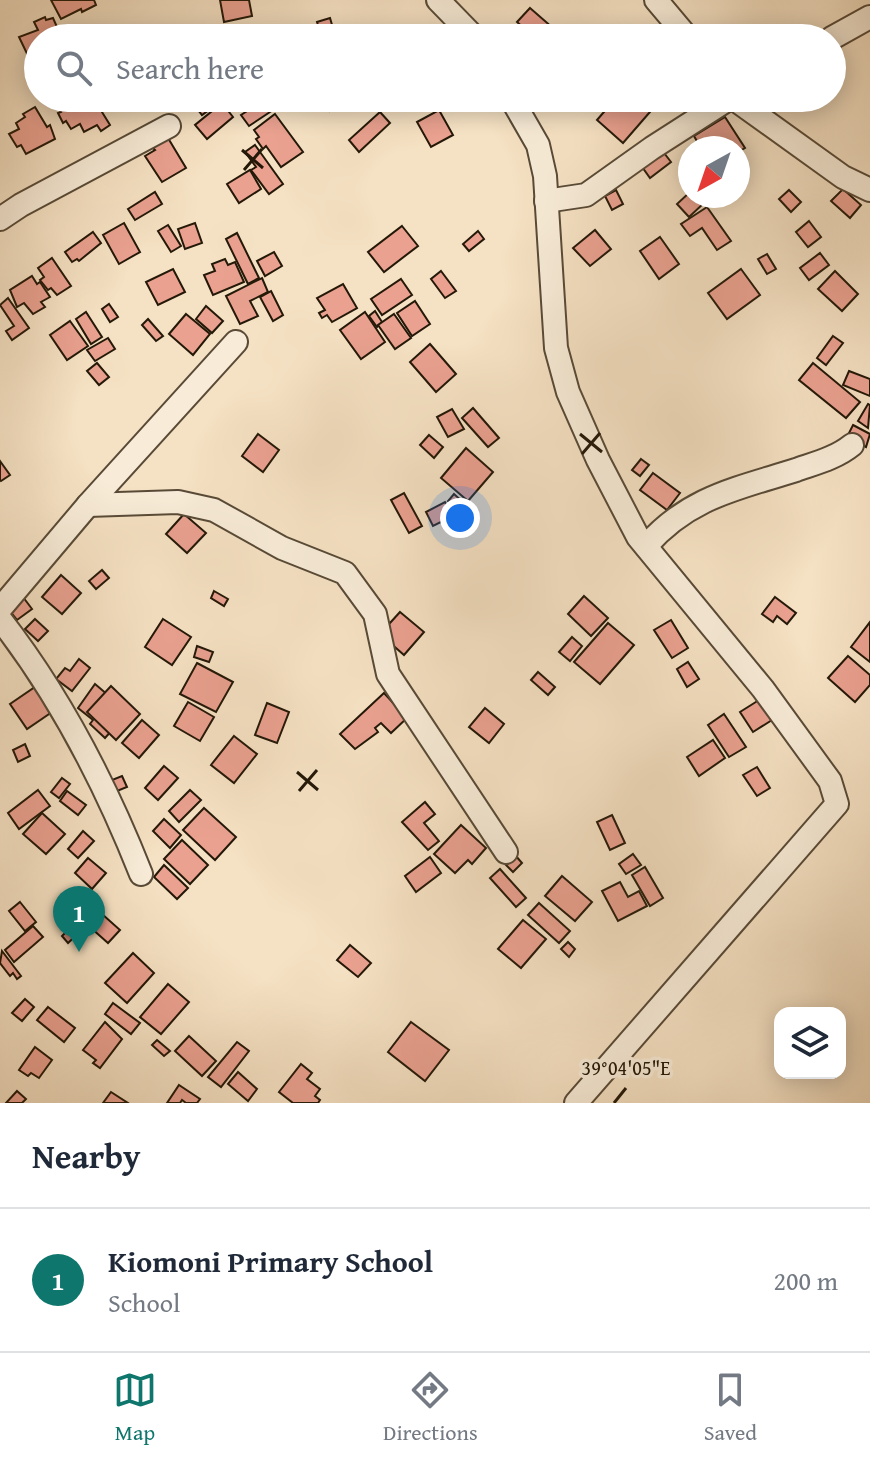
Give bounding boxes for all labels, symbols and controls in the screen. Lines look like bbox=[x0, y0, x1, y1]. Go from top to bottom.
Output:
search box bbox=[24, 24, 846, 112]
icon: search bbox=[52, 46, 96, 90]
text: Search here bbox=[116, 46, 264, 90]
north arrow bbox=[678, 136, 750, 208]
your location bbox=[440, 498, 480, 538]
pin: 1 bbox=[53, 886, 105, 952]
map controls bbox=[774, 1007, 846, 1079]
button: layers bbox=[774, 1007, 846, 1079]
text: 39°04'05"E bbox=[582, 1053, 670, 1082]
text: Nearby bbox=[32, 1131, 141, 1180]
text: Kiomoni Primary School bbox=[108, 1239, 433, 1283]
text: 1 bbox=[51, 1261, 65, 1300]
text: 200 m bbox=[773, 1261, 838, 1300]
text: School bbox=[108, 1283, 180, 1322]
tab: Map bbox=[113, 1368, 157, 1448]
tab: Directions bbox=[383, 1368, 478, 1448]
tab: Saved bbox=[704, 1368, 757, 1448]

